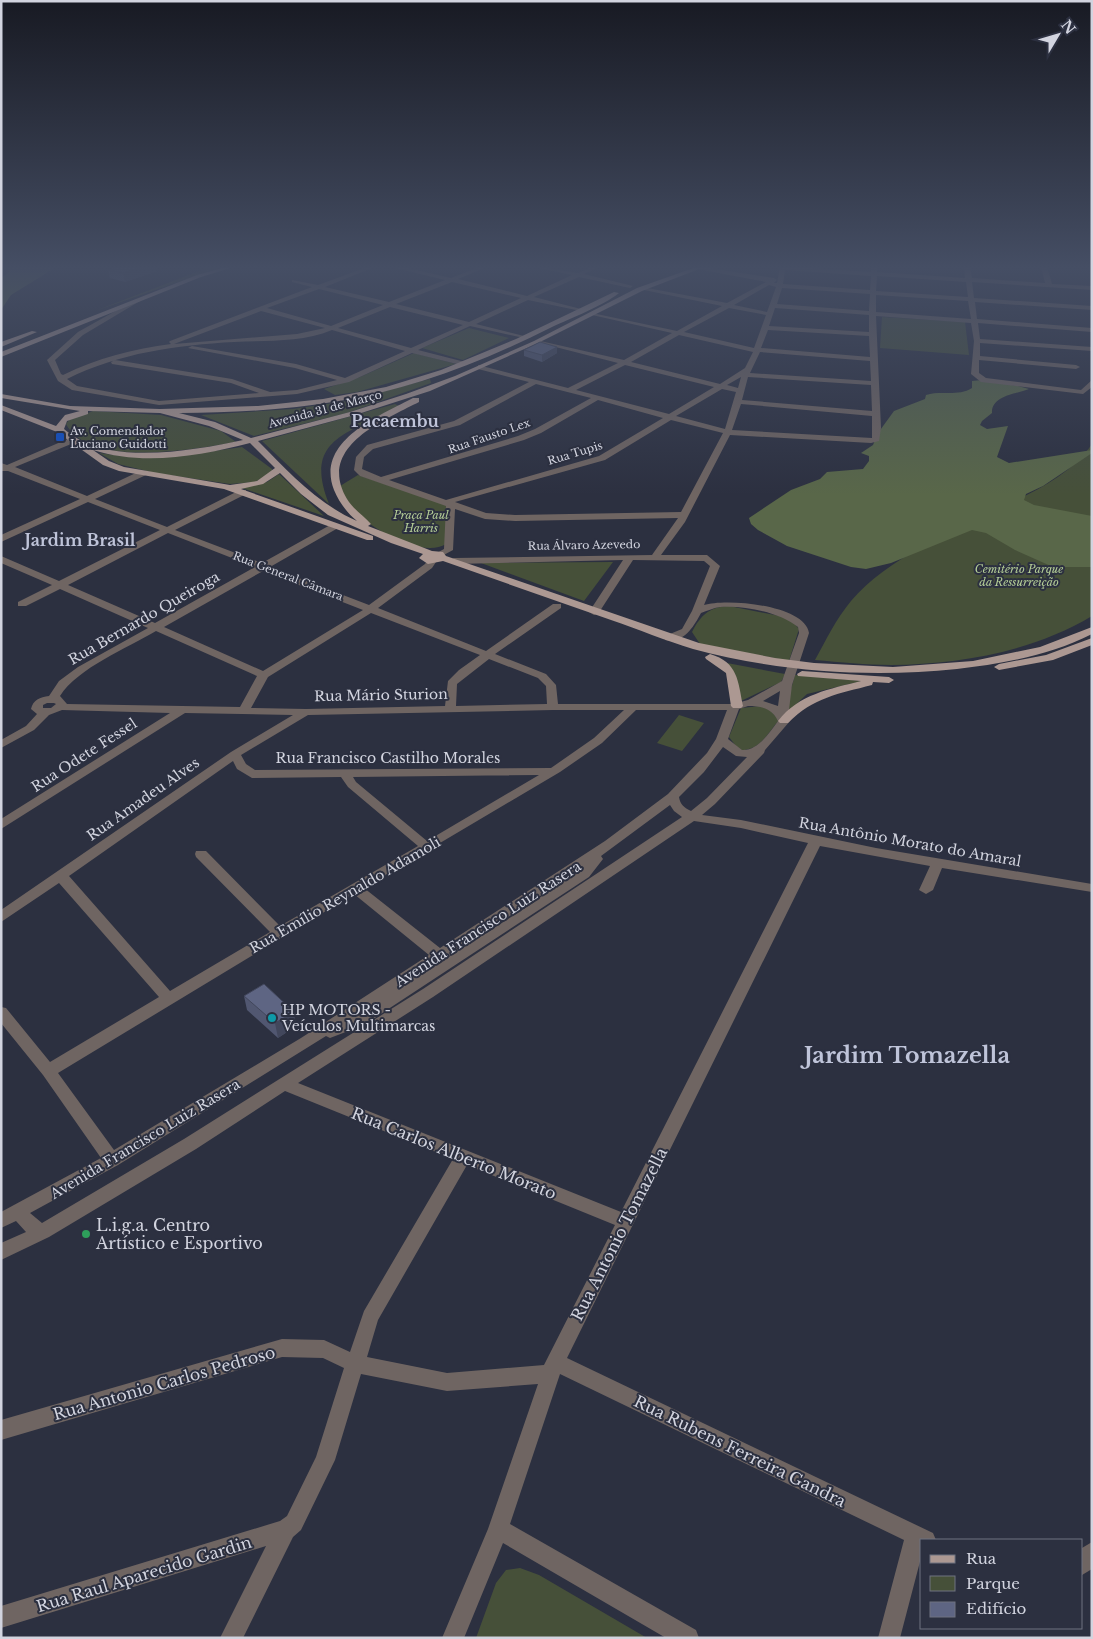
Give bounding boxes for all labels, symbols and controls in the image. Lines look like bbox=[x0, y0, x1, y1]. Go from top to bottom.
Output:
north arrow bbox=[1033, 10, 1083, 60]
text: N bbox=[1057, 16, 1079, 38]
street label: Avenida 31 de Março bbox=[266, 387, 383, 431]
district label: Pacaembu bbox=[351, 411, 440, 431]
street label: Rua Fausto Lex bbox=[446, 415, 532, 457]
place label: Av. Comendador Luciano Guidotti bbox=[69, 424, 167, 451]
marker: Av. Comendador Luciano Guidotti bbox=[54, 431, 66, 443]
street label: Rua Tupis bbox=[546, 438, 604, 468]
park label: Praça Paul Harris bbox=[392, 508, 449, 535]
district label: Jardim Brasil bbox=[22, 530, 136, 550]
street label: Rua Álvaro Azevedo bbox=[528, 537, 640, 553]
street label: Rua General Câmara bbox=[231, 548, 346, 604]
park label: Cemitério Parque da Ressurreição bbox=[975, 562, 1063, 589]
street label: Rua Bernardo Queiroga bbox=[65, 567, 223, 669]
street label: Rua Mário Sturion bbox=[314, 685, 448, 705]
street label: Rua Odete Fessel bbox=[28, 714, 141, 796]
street label: Rua Francisco Castilho Morales bbox=[276, 749, 500, 767]
street label: Rua Amadeu Alves bbox=[83, 753, 203, 845]
street label: Rua Antônio Morato do Amaral bbox=[797, 814, 1023, 871]
street label: Rua Emílio Reynaldo Adamoli bbox=[246, 833, 444, 957]
street label: Avenida Francisco Luiz Rasera bbox=[391, 857, 585, 992]
place label: HP MOTORS - Veículos Multimarcas bbox=[281, 1001, 435, 1035]
marker: HP MOTORS - Veículos Multimarcas bbox=[266, 1012, 278, 1024]
district label: Jardim Tomazella bbox=[800, 1042, 1010, 1069]
street label: Avenida Francisco Luiz Rasera bbox=[46, 1075, 243, 1203]
street label: Rua Carlos Alberto Morato bbox=[349, 1103, 559, 1203]
street label: Rua Antonio Tomazella bbox=[567, 1144, 672, 1324]
place label: L.i.g.a. Centro Artístico e Esportivo bbox=[95, 1215, 263, 1253]
marker: L.i.g.a. Centro Artístico e Esportivo bbox=[80, 1228, 92, 1240]
street label: Rua Antonio Carlos Pedroso bbox=[51, 1342, 277, 1424]
street label: Rua Rubens Ferreira Gandra bbox=[631, 1391, 849, 1511]
street label: Rua Raul Aparecido Gardin bbox=[34, 1532, 254, 1616]
legend bbox=[920, 1539, 1083, 1629]
text: Rua bbox=[966, 1549, 997, 1568]
text: Parque bbox=[966, 1574, 1020, 1593]
text: Edifício bbox=[966, 1599, 1027, 1618]

